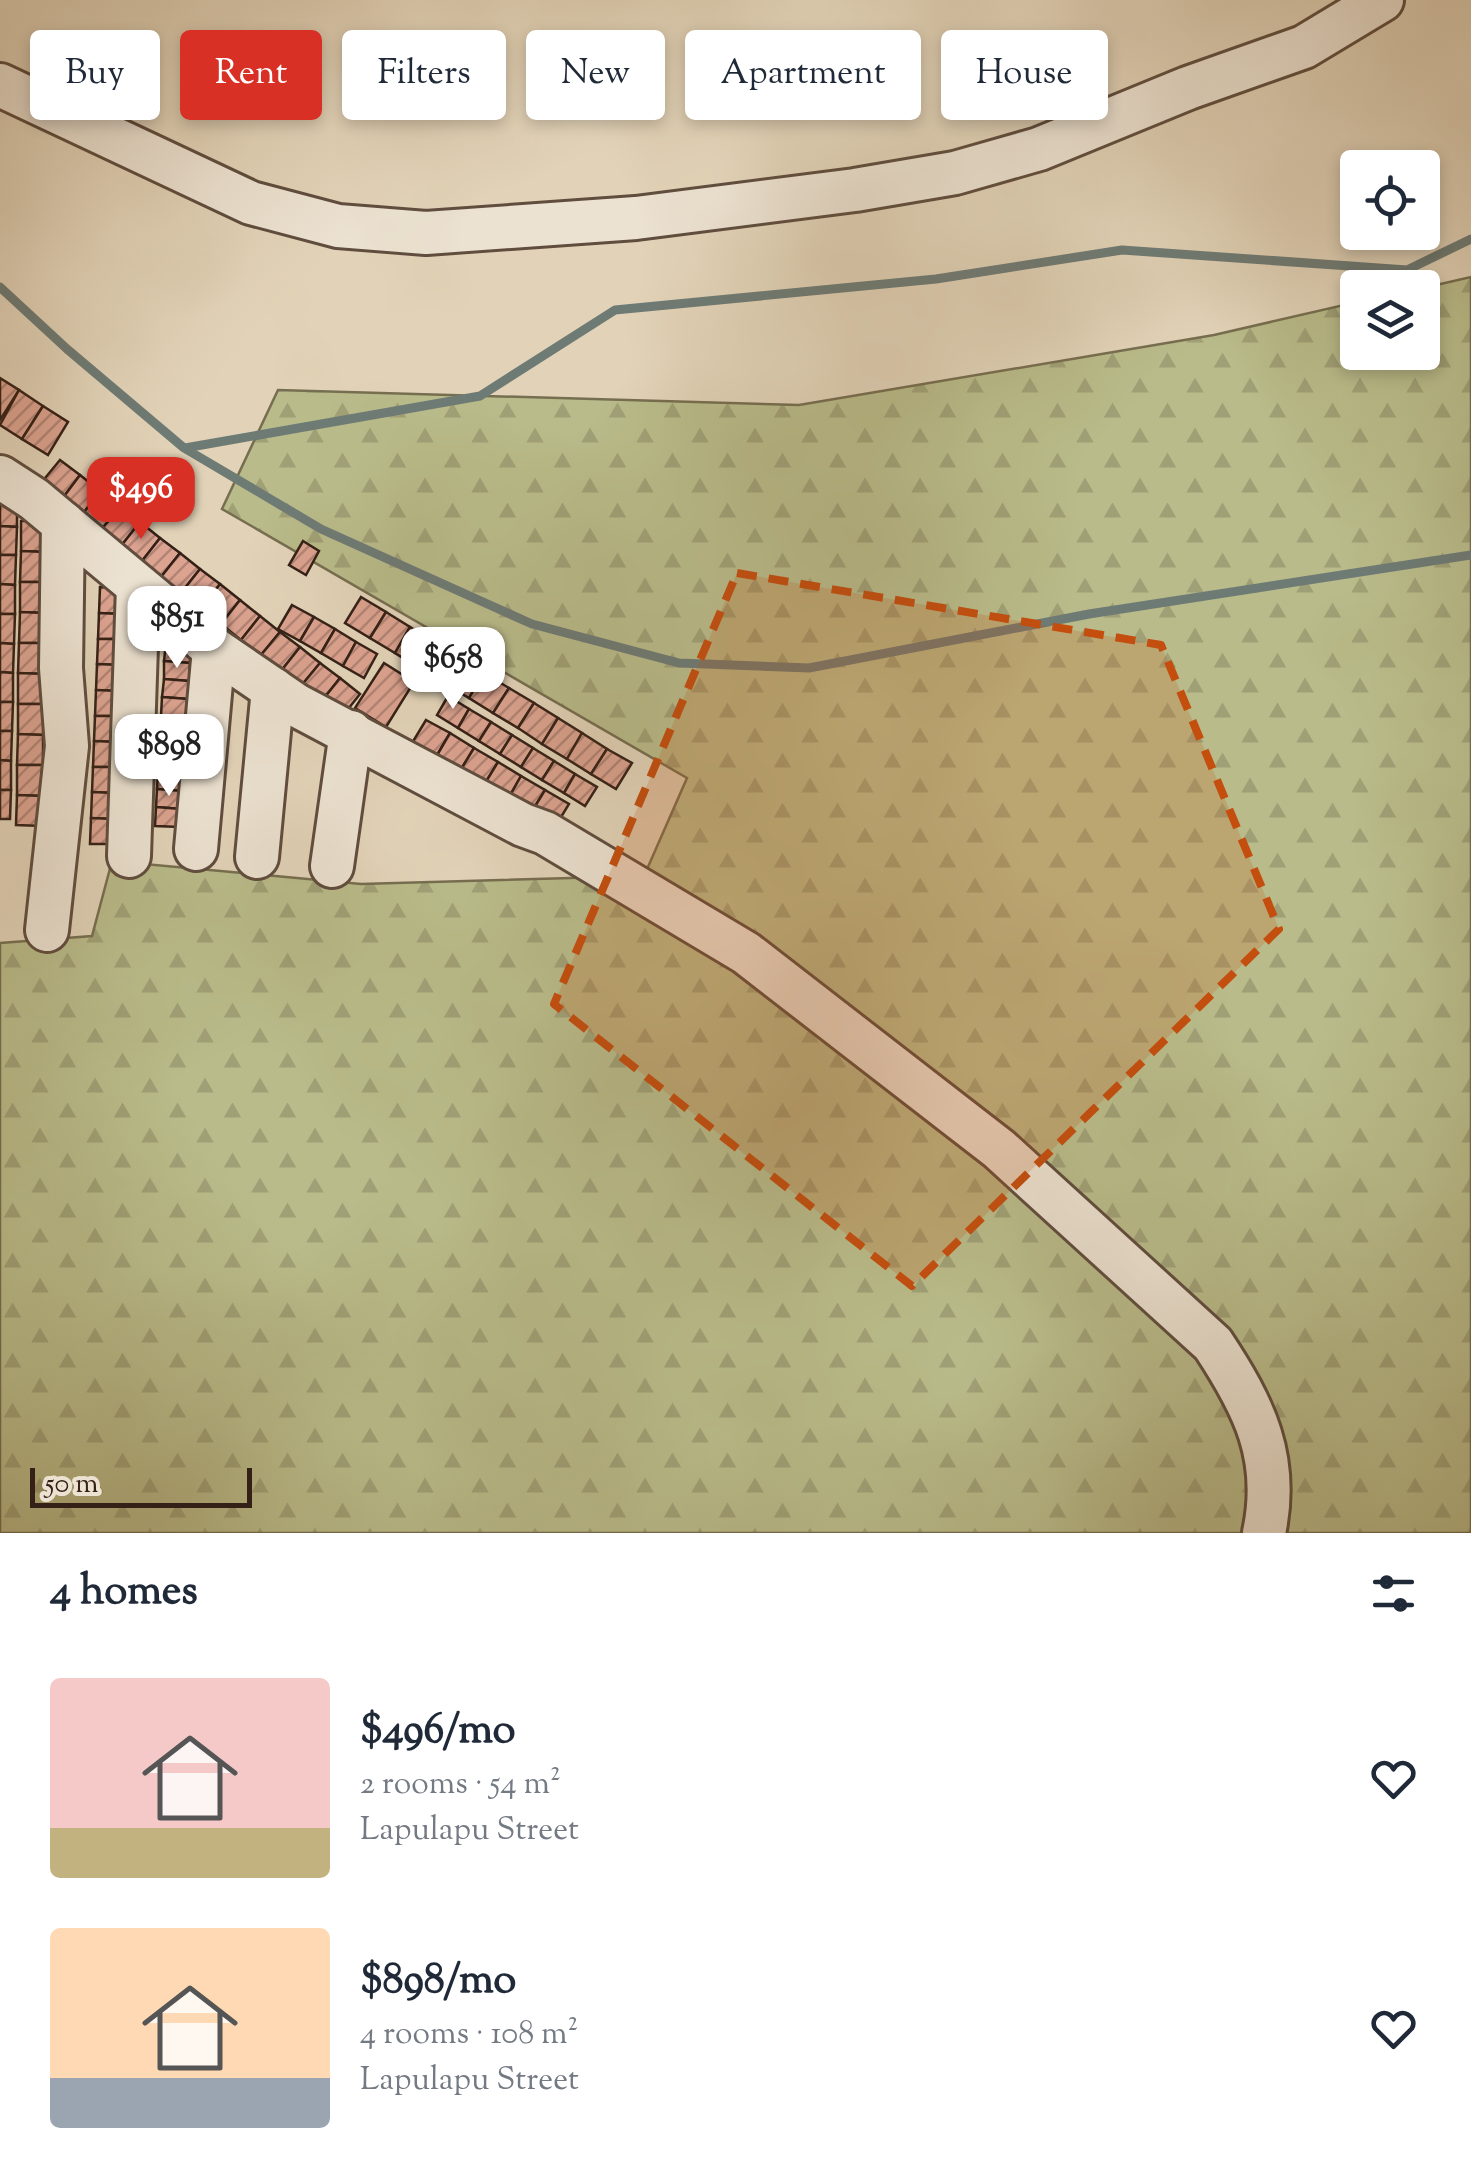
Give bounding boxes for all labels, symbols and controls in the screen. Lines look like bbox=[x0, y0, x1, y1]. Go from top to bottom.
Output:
chip: Buy bbox=[30, 30, 160, 120]
chip: Rent bbox=[180, 30, 322, 120]
chip: Filters bbox=[342, 30, 506, 120]
chip: New bbox=[526, 30, 665, 120]
chip: Apartment bbox=[685, 30, 921, 120]
chip: House bbox=[941, 30, 1108, 120]
map controls bbox=[1340, 150, 1440, 370]
button: locate bbox=[1340, 150, 1440, 250]
button: layers bbox=[1340, 270, 1440, 370]
pin: $496 bbox=[82, 457, 200, 542]
text: $496 bbox=[109, 466, 173, 512]
pin: $851 bbox=[118, 586, 236, 671]
text: $851 bbox=[150, 595, 204, 641]
pin: $658 bbox=[394, 627, 512, 712]
text: $658 bbox=[423, 636, 483, 682]
pin: $898 bbox=[110, 714, 228, 799]
text: $898 bbox=[137, 723, 201, 769]
scale bar bbox=[30, 1463, 252, 1508]
text: 50 m bbox=[45, 1465, 99, 1505]
text: 4 homes bbox=[50, 1563, 198, 1623]
icon: filters bbox=[1366, 1566, 1421, 1621]
text: $496/mo bbox=[360, 1702, 516, 1762]
icon: home bbox=[130, 1718, 250, 1838]
icon: heart bbox=[1366, 1751, 1421, 1806]
text: 2 rooms · 54 m² bbox=[360, 1762, 561, 1808]
text: Lapulapu Street bbox=[360, 1808, 579, 1854]
text: $898/mo bbox=[360, 1952, 516, 2012]
icon: home bbox=[130, 1968, 250, 2088]
icon: heart bbox=[1366, 2001, 1421, 2056]
text: 4 rooms · 108 m² bbox=[360, 2012, 578, 2058]
text: Lapulapu Street bbox=[360, 2058, 579, 2104]

